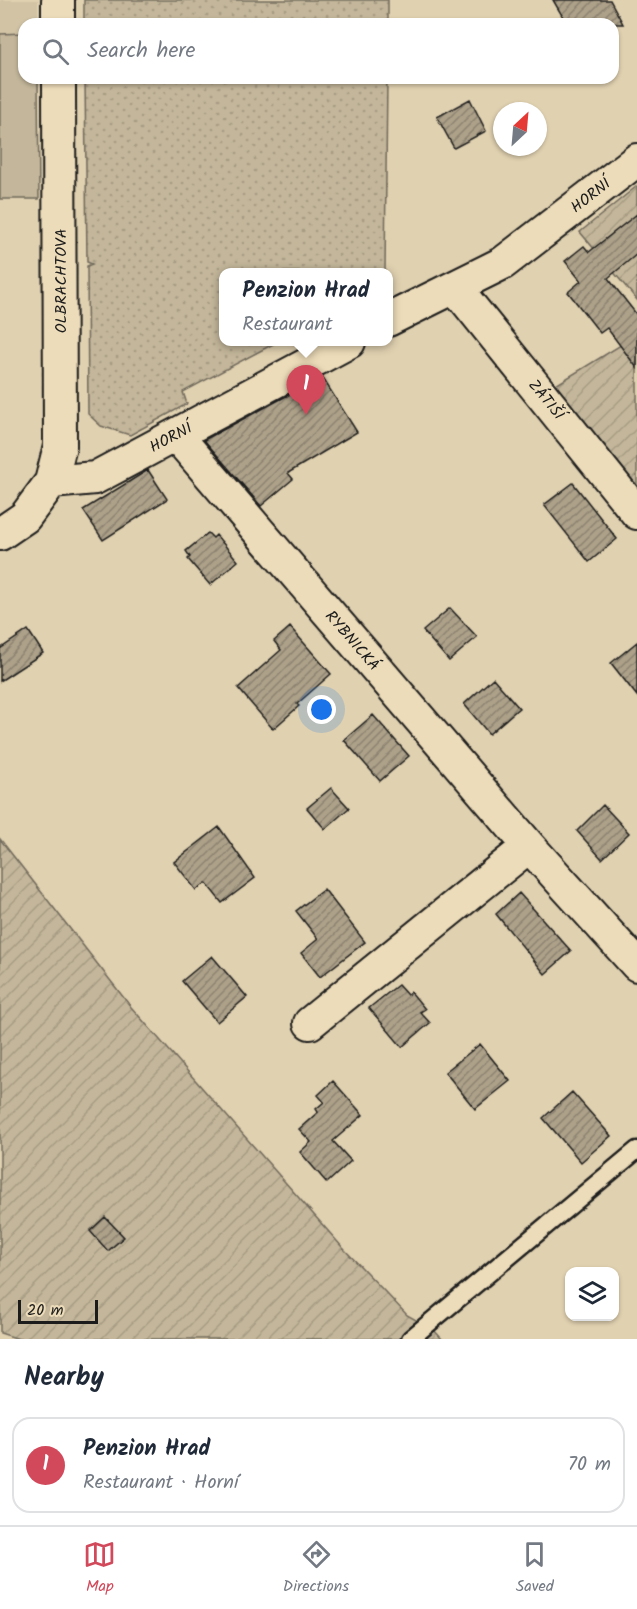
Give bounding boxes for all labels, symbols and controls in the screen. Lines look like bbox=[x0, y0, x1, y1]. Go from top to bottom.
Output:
search box bbox=[18, 18, 619, 84]
text: Search here bbox=[87, 34, 195, 69]
icon: search bbox=[39, 35, 72, 68]
north arrow bbox=[493, 102, 547, 156]
street label: HORNÍ bbox=[565, 170, 619, 220]
street label: OLBRACHTOVA bbox=[49, 228, 74, 333]
popup bbox=[219, 268, 393, 346]
text: Penzion Hrad bbox=[242, 274, 370, 309]
text: Restaurant bbox=[242, 309, 333, 341]
pin: 1 bbox=[286, 366, 326, 415]
street label: ZÁTIŠÍ bbox=[522, 374, 572, 428]
street label: HORNÍ bbox=[145, 415, 200, 460]
street label: RYBNICKÁ bbox=[319, 605, 386, 677]
your location bbox=[307, 695, 336, 724]
map controls bbox=[565, 1267, 619, 1321]
button: layers bbox=[565, 1267, 619, 1321]
scale bar bbox=[18, 1297, 98, 1324]
text: 20 m bbox=[27, 1298, 63, 1323]
text: Nearby bbox=[24, 1357, 104, 1399]
text: Penzion Hrad bbox=[83, 1432, 210, 1467]
text: 1 bbox=[42, 1449, 49, 1481]
text: 70 m bbox=[568, 1449, 611, 1481]
text: Restaurant · Horní bbox=[83, 1467, 239, 1499]
tab: Map bbox=[83, 1538, 116, 1599]
tab: Directions bbox=[283, 1538, 349, 1599]
tab: Saved bbox=[516, 1538, 554, 1599]

